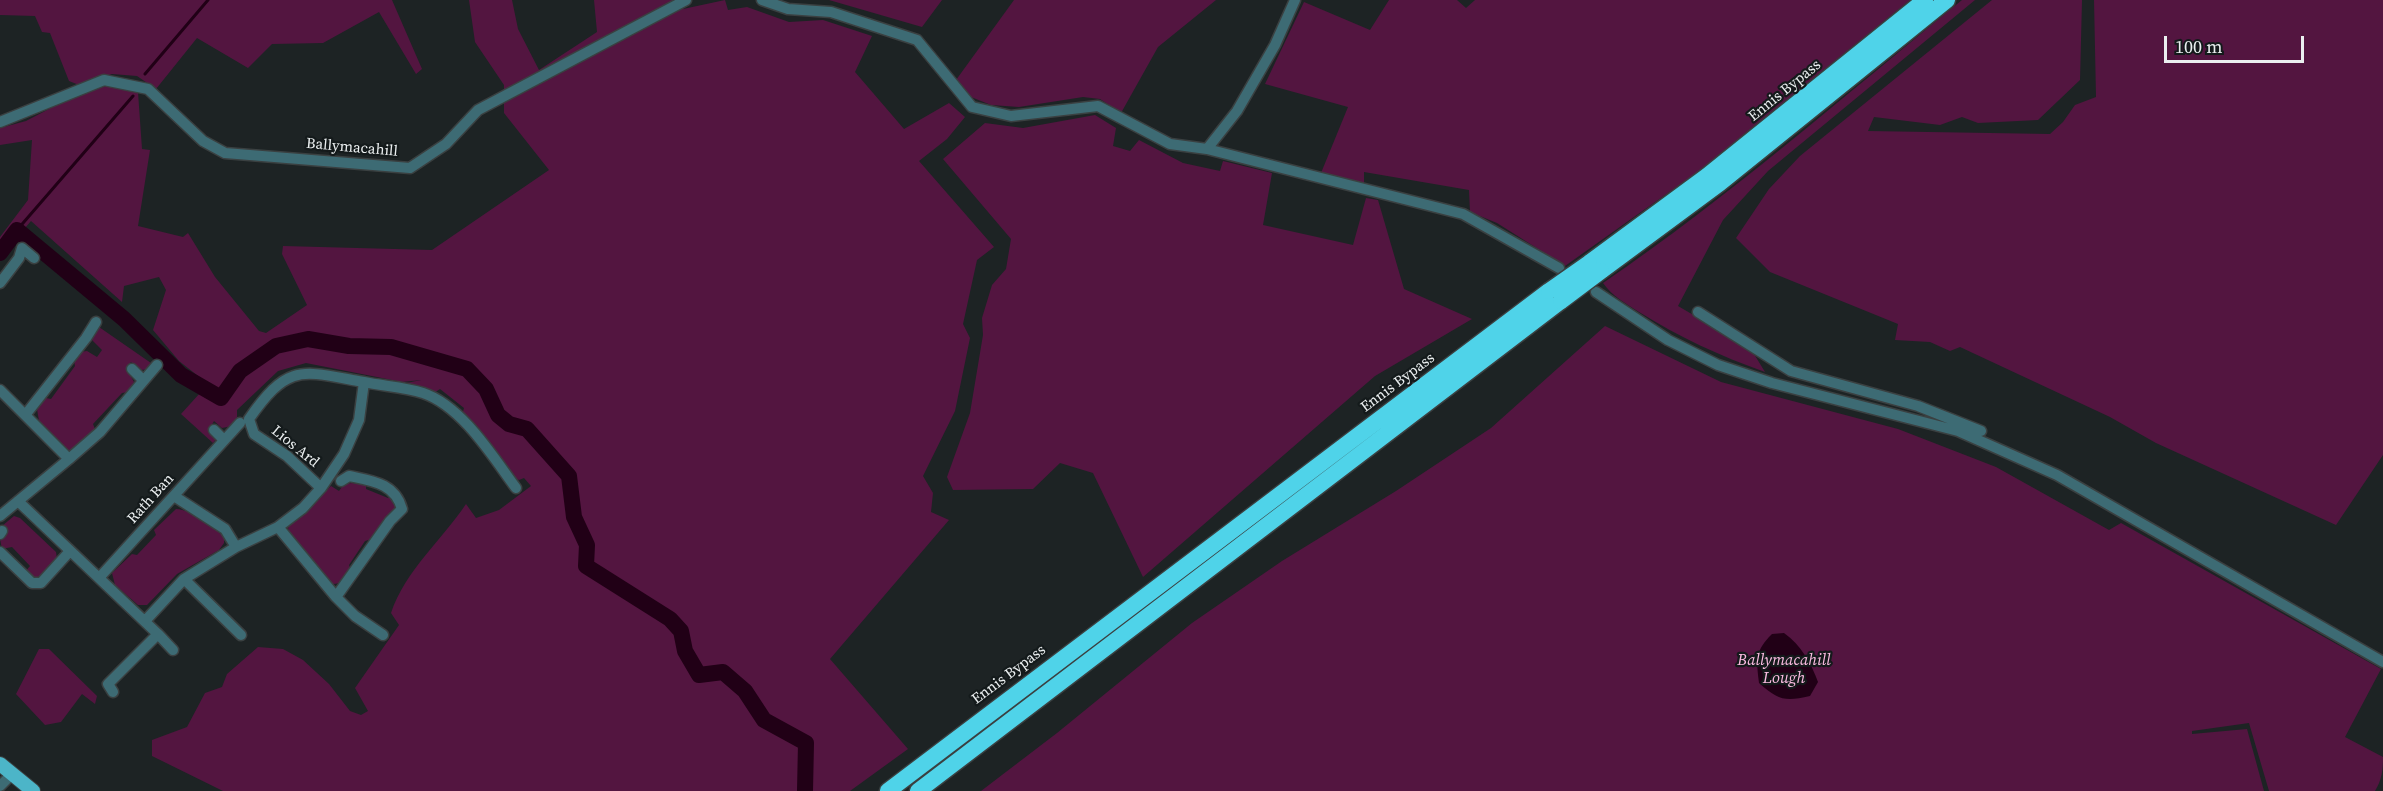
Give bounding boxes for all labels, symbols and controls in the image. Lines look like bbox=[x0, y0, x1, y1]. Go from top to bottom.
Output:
scale bar bbox=[2167, 24, 2306, 62]
text: 100 m bbox=[2175, 34, 2222, 59]
street label: Ennis Bypass bbox=[1745, 56, 1825, 126]
street label: Ballymacahill bbox=[305, 135, 399, 161]
street label: Ennis Bypass bbox=[1357, 349, 1439, 417]
street label: Lios Ard bbox=[267, 422, 323, 472]
street label: Rath Ban bbox=[124, 470, 178, 528]
street label: Ennis Bypass bbox=[968, 641, 1050, 709]
water label: Ballymacahill Lough bbox=[1737, 651, 1831, 689]

